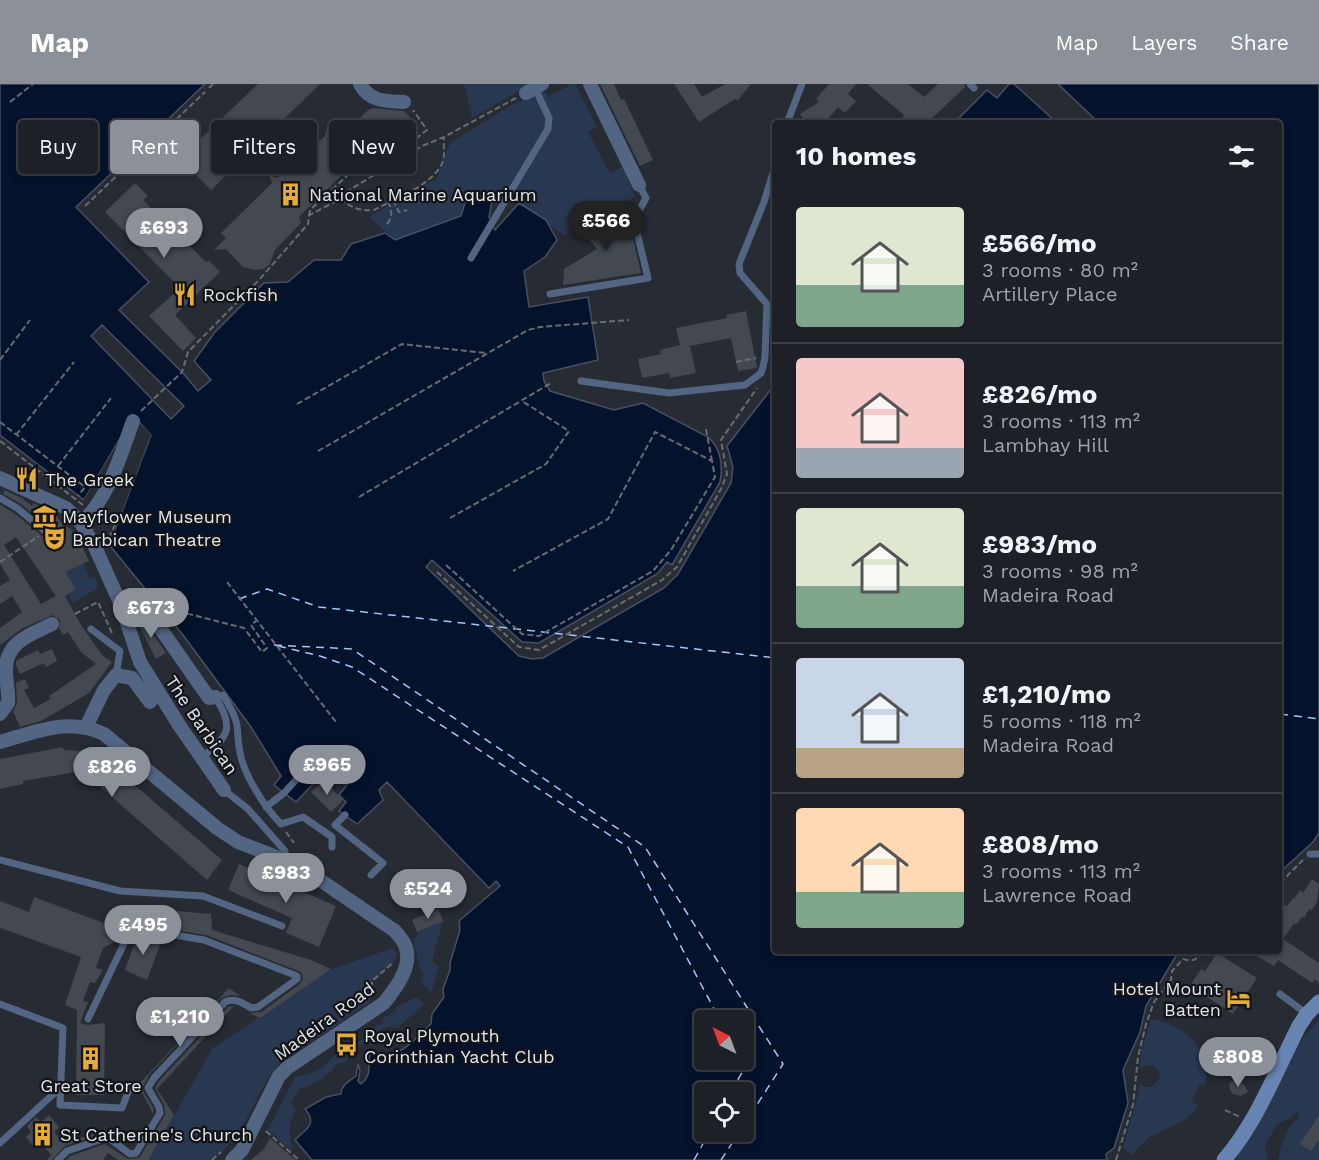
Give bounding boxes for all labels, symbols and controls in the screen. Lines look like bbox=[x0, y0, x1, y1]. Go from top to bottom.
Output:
text: Map bbox=[30, 26, 89, 59]
text: Map bbox=[1055, 30, 1098, 55]
text: Layers bbox=[1131, 30, 1197, 55]
text: Share bbox=[1230, 30, 1289, 55]
chip: Buy bbox=[18, 120, 98, 174]
chip: Rent bbox=[110, 120, 199, 174]
chip: Filters bbox=[211, 120, 317, 174]
chip: New bbox=[329, 120, 416, 174]
icon: filters bbox=[1225, 140, 1258, 173]
text: 10 homes bbox=[796, 141, 916, 171]
building icon: National Marine Aquarium bbox=[278, 181, 304, 207]
place label: National Marine Aquarium bbox=[309, 184, 537, 205]
pin: £566 bbox=[570, 201, 642, 252]
pin: £693 bbox=[128, 208, 200, 259]
text: £566 bbox=[582, 208, 630, 232]
text: £693 bbox=[140, 215, 188, 239]
text: £566/mo bbox=[982, 228, 1097, 258]
icon: home bbox=[844, 231, 916, 303]
text: 3 rooms · 80 m² bbox=[982, 258, 1138, 282]
restaurant icon: Rockfish bbox=[172, 281, 198, 307]
text: Artillery Place bbox=[982, 282, 1117, 306]
place label: Rockfish bbox=[203, 284, 278, 305]
text: £826/mo bbox=[982, 379, 1097, 409]
icon: home bbox=[844, 382, 916, 454]
text: 3 rooms · 113 m² bbox=[982, 409, 1140, 433]
text: Lambhay Hill bbox=[982, 433, 1109, 457]
restaurant icon: The Greek bbox=[14, 466, 40, 492]
place label: The Greek bbox=[45, 469, 134, 490]
museum icon: Mayflower Museum bbox=[31, 503, 57, 529]
place label: Mayflower Museum bbox=[62, 506, 232, 527]
theatre icon: Barbican Theatre bbox=[41, 526, 67, 552]
place label: Barbican Theatre bbox=[72, 529, 221, 550]
text: £983/mo bbox=[982, 529, 1097, 559]
icon: home bbox=[844, 532, 916, 604]
text: 3 rooms · 98 m² bbox=[982, 559, 1138, 583]
text: Madeira Road bbox=[982, 583, 1114, 607]
pin: £673 bbox=[115, 588, 187, 639]
text: £673 bbox=[127, 595, 175, 619]
street label: The Barbican bbox=[161, 671, 243, 779]
text: £1,210/mo bbox=[982, 679, 1111, 709]
icon: home bbox=[844, 682, 916, 754]
text: 5 rooms · 118 m² bbox=[982, 709, 1141, 733]
text: Madeira Road bbox=[982, 733, 1114, 757]
pin: £965 bbox=[291, 745, 363, 796]
pin: £826 bbox=[76, 747, 148, 798]
text: £965 bbox=[303, 752, 351, 776]
text: £826 bbox=[87, 754, 137, 778]
text: £808/mo bbox=[982, 829, 1099, 859]
icon: home bbox=[844, 832, 916, 904]
pin: £983 bbox=[250, 853, 322, 904]
text: 3 rooms · 113 m² bbox=[982, 859, 1140, 883]
text: £983 bbox=[262, 860, 310, 884]
pin: £524 bbox=[392, 869, 464, 920]
text: £524 bbox=[404, 876, 452, 900]
text: Lawrence Road bbox=[982, 883, 1132, 907]
pin: £495 bbox=[107, 905, 179, 956]
text: £495 bbox=[118, 912, 168, 936]
street label: Madeira Road bbox=[270, 978, 378, 1064]
place label: Hotel Mount Batten bbox=[1113, 978, 1221, 1020]
hotel icon: Hotel Mount Batten bbox=[1226, 985, 1252, 1011]
pin: £1,210 bbox=[131, 997, 229, 1048]
text: £1,210 bbox=[150, 1004, 210, 1028]
north arrow bbox=[694, 1010, 754, 1070]
map controls bbox=[694, 1010, 754, 1142]
place label: Royal Plymouth Corinthian Yacht Club bbox=[364, 1025, 554, 1067]
bus stop icon: Royal Plymouth Corinthian Yacht Club bbox=[333, 1032, 359, 1058]
pin: £808 bbox=[1202, 1037, 1274, 1088]
text: £808 bbox=[1213, 1044, 1263, 1068]
building icon: Great Store bbox=[78, 1046, 104, 1072]
place label: Great Store bbox=[40, 1075, 142, 1096]
button: locate bbox=[694, 1082, 754, 1142]
building icon: St Catherine's Church bbox=[29, 1121, 55, 1147]
place label: St Catherine's Church bbox=[60, 1124, 252, 1145]

